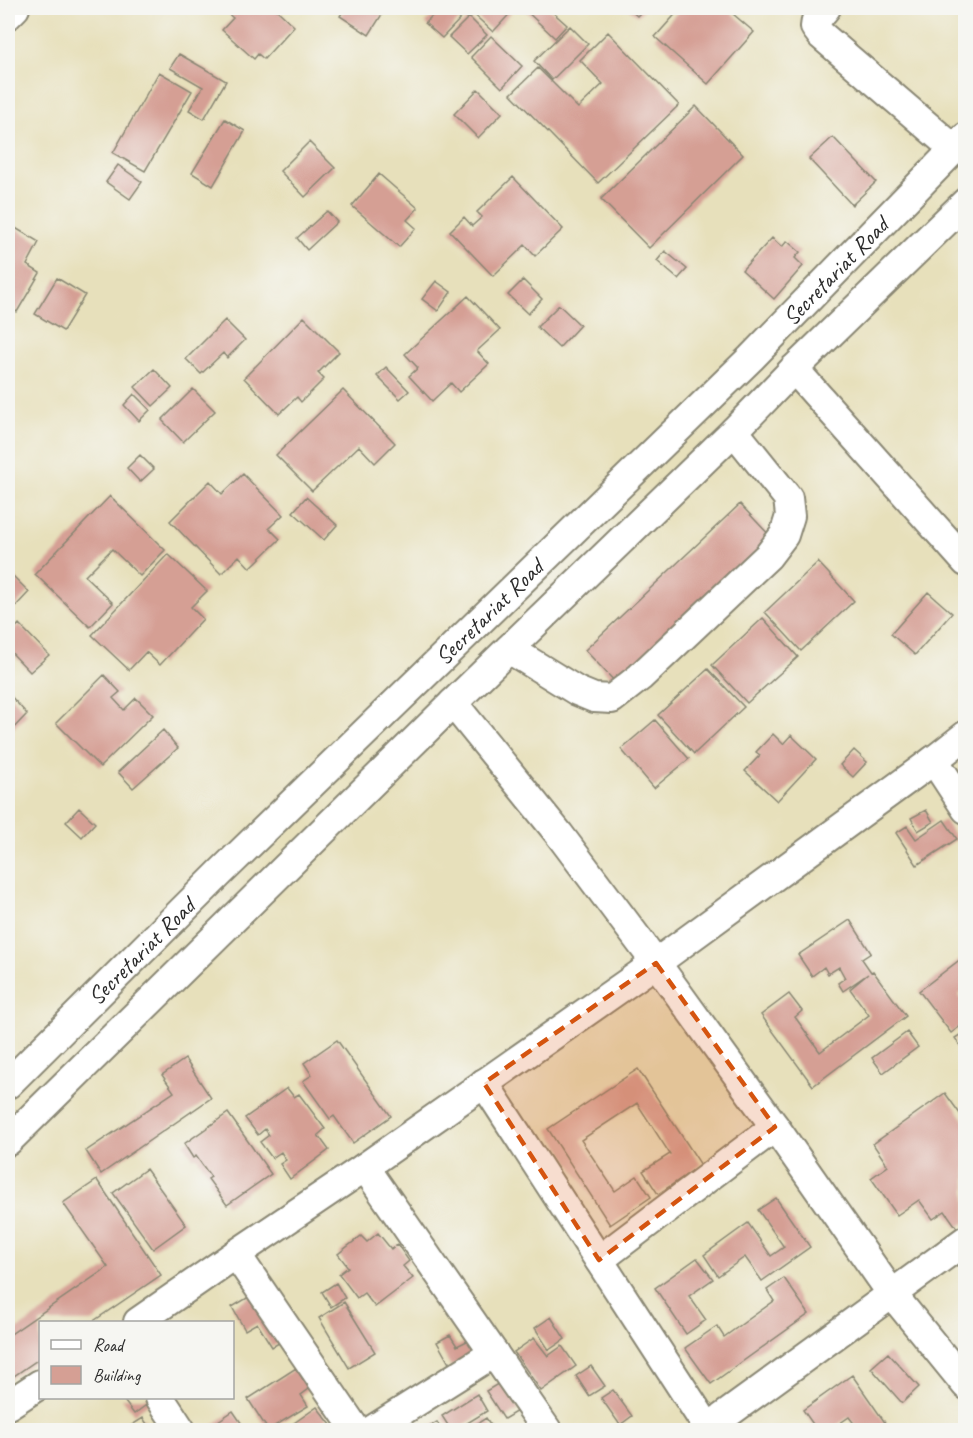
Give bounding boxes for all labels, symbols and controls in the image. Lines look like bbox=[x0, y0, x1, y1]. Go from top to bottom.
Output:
street label: Secretariat Road bbox=[776, 208, 897, 332]
street label: Secretariat Road bbox=[429, 550, 552, 671]
street label: Secretariat Road bbox=[81, 889, 204, 1011]
legend bbox=[39, 1321, 234, 1399]
text: Road bbox=[93, 1334, 126, 1356]
text: Building bbox=[93, 1364, 142, 1386]

